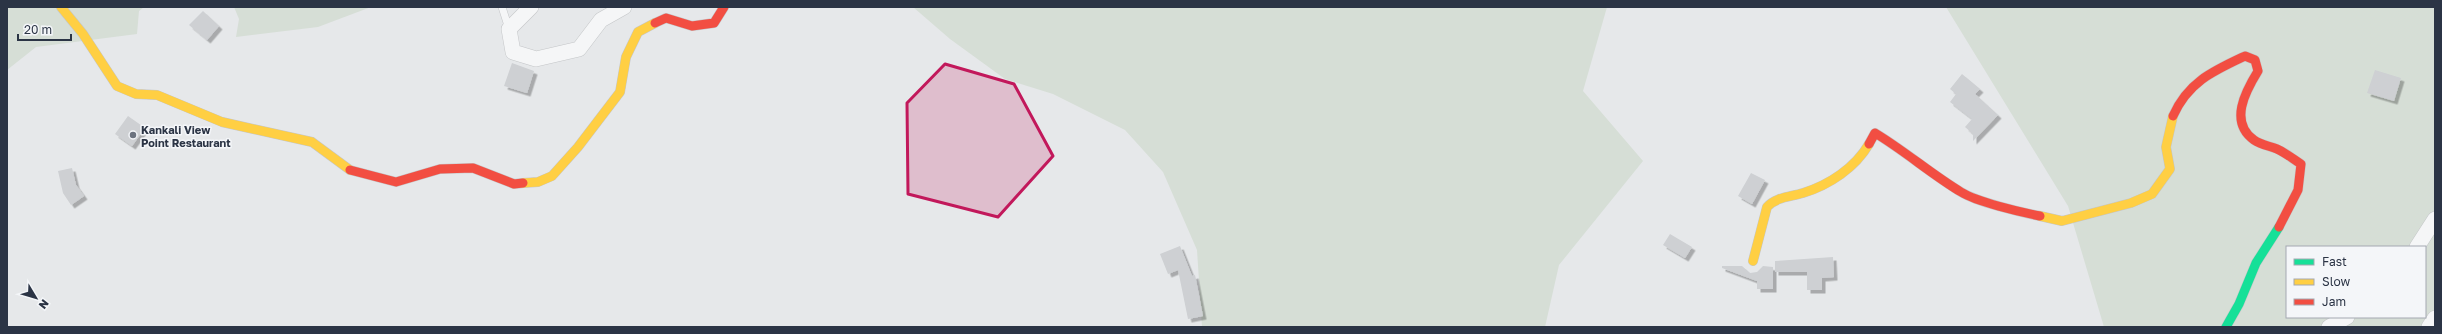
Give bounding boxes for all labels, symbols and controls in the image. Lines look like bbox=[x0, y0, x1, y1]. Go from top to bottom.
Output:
scale bar bbox=[18, 16, 71, 42]
text: 20 m bbox=[24, 22, 52, 37]
place label: Kankali View Point Restaurant bbox=[141, 123, 231, 149]
marker: Kankali View Point Restaurant bbox=[128, 130, 138, 140]
legend bbox=[2286, 246, 2426, 318]
text: Fast bbox=[2322, 254, 2347, 269]
text: Slow bbox=[2322, 274, 2350, 289]
north arrow bbox=[16, 278, 56, 318]
text: Jam bbox=[2322, 294, 2346, 309]
text: N bbox=[37, 297, 52, 312]

